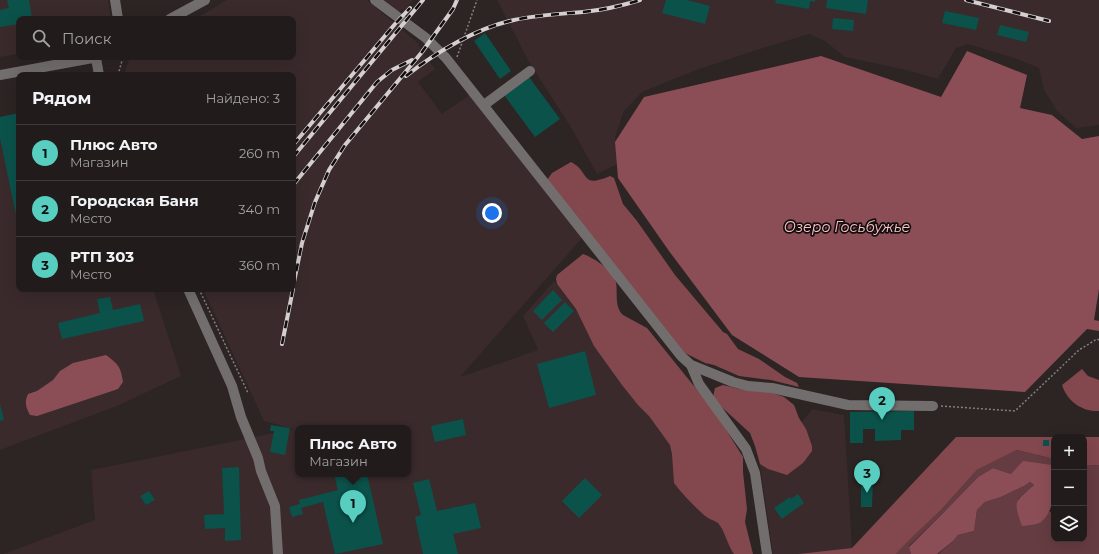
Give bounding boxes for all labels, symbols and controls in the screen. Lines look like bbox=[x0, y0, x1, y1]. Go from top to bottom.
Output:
search box bbox=[16, 16, 296, 60]
icon: search bbox=[30, 27, 52, 49]
text: Поиск bbox=[62, 29, 111, 48]
text: Рядом bbox=[32, 88, 91, 108]
text: Найдено: 3 bbox=[206, 90, 280, 106]
text: Плюс Авто bbox=[70, 135, 158, 154]
text: 1 bbox=[42, 145, 48, 161]
text: 260 m bbox=[239, 145, 280, 161]
text: Магазин bbox=[70, 154, 129, 170]
text: Городская Баня bbox=[70, 191, 199, 210]
text: 2 bbox=[41, 201, 49, 217]
text: 340 m bbox=[238, 201, 280, 217]
your location bbox=[482, 203, 502, 223]
text: Место bbox=[70, 210, 112, 226]
water label: Озеро Госьбужье bbox=[784, 218, 910, 236]
text: РТП 303 bbox=[70, 247, 134, 266]
text: 3 bbox=[41, 257, 49, 273]
text: 360 m bbox=[239, 257, 280, 273]
text: Место bbox=[70, 266, 112, 282]
pin: 2 bbox=[869, 387, 895, 420]
popup bbox=[295, 425, 411, 477]
text: Плюс Авто bbox=[309, 434, 397, 453]
map controls bbox=[1051, 434, 1087, 542]
button: + bbox=[1051, 434, 1087, 470]
text: Магазин bbox=[309, 453, 368, 469]
pin: 3 bbox=[854, 460, 880, 493]
button: − bbox=[1051, 470, 1087, 506]
pin: 1 bbox=[340, 490, 366, 523]
button: layers bbox=[1051, 506, 1087, 542]

